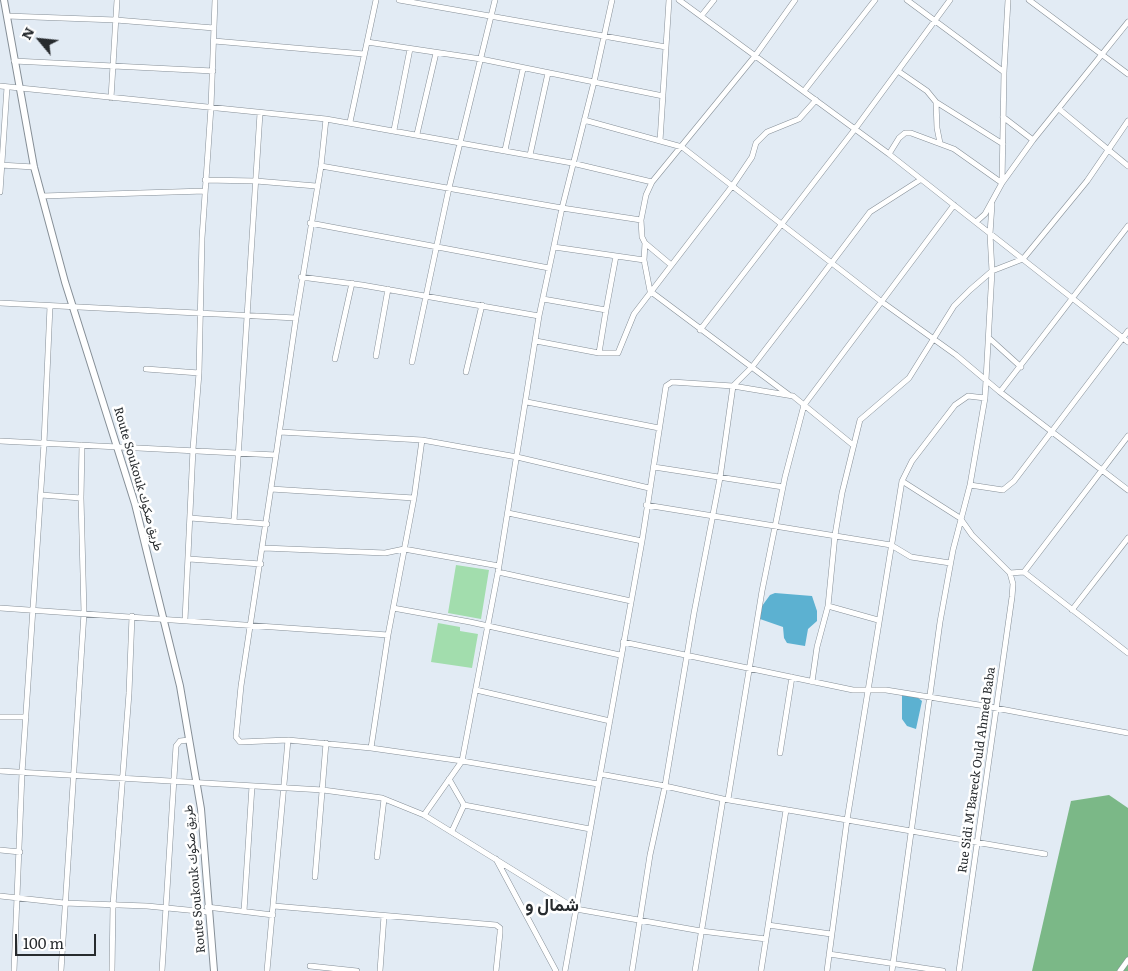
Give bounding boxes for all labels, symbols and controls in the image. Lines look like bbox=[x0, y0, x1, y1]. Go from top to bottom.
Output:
north arrow bbox=[15, 15, 65, 65]
text: N bbox=[15, 23, 38, 43]
street label: Route Soukouk طريق صكوك bbox=[111, 405, 165, 553]
street label: Rue Sidi M'Bareck Ould Ahmed Baba bbox=[955, 666, 999, 874]
street label: Route Soukouk طريق صكوك bbox=[181, 804, 209, 954]
district label: شمال و bbox=[525, 895, 579, 917]
scale bar bbox=[18, 924, 99, 956]
text: 100 m bbox=[23, 931, 64, 954]

